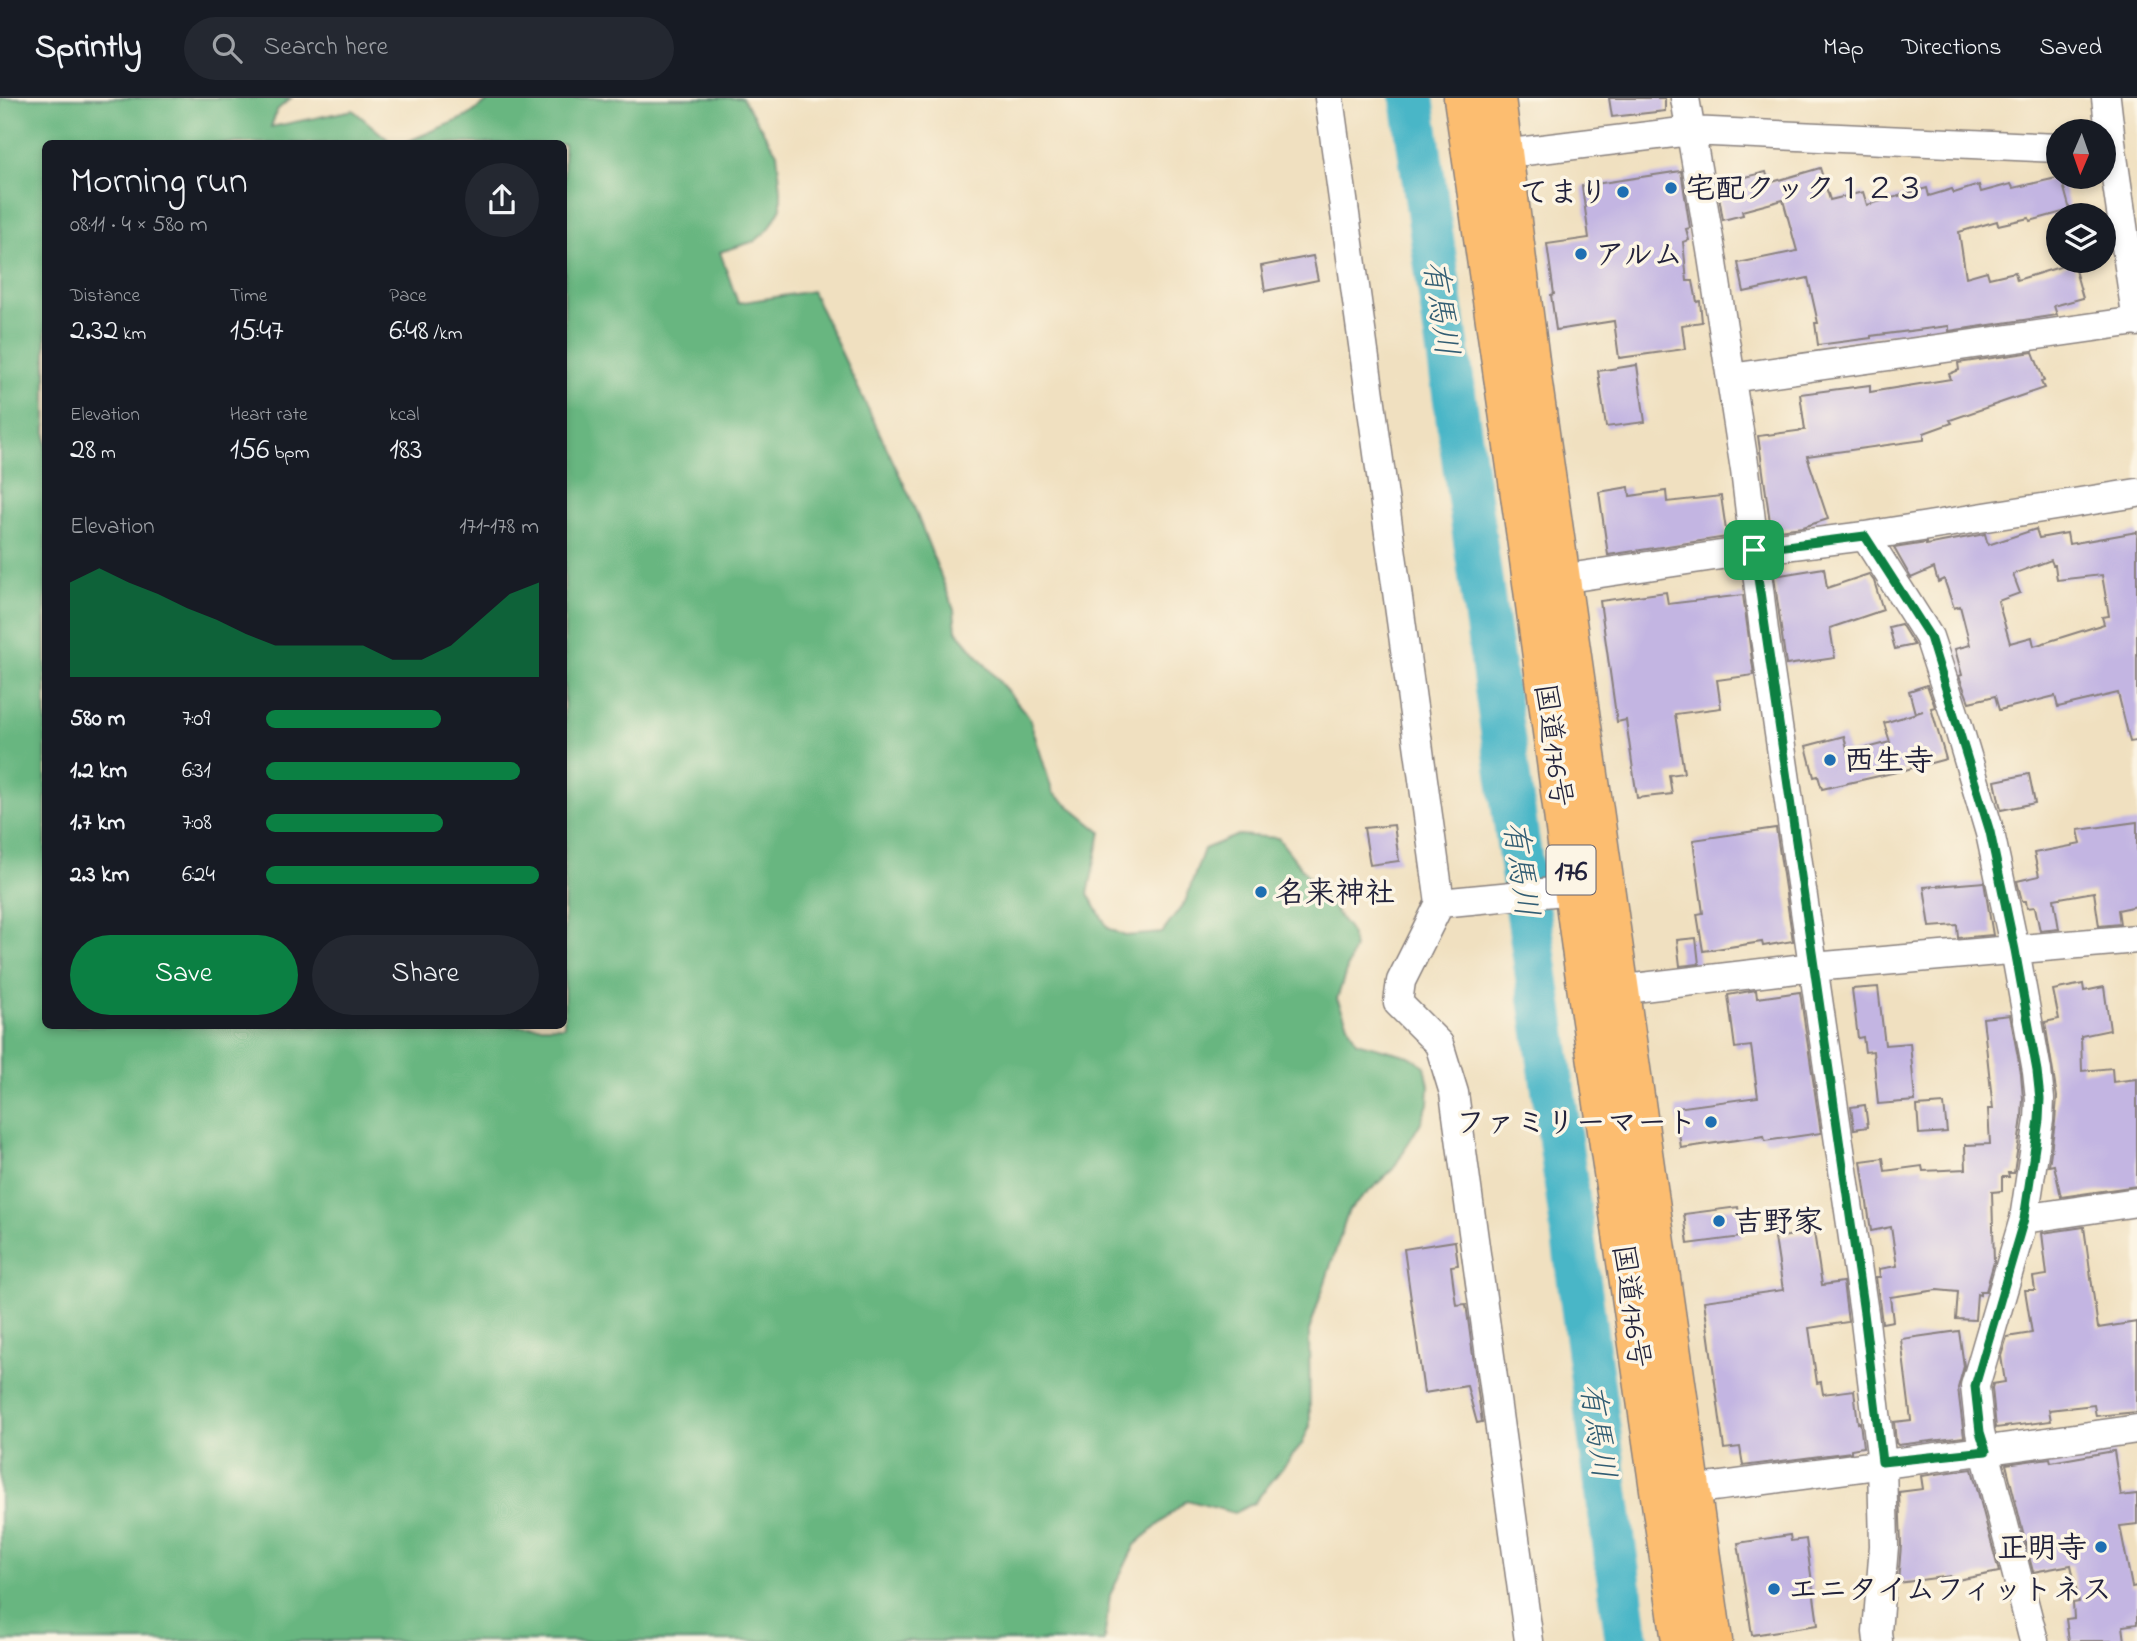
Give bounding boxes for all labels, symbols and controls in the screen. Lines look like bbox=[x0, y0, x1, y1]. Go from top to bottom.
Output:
search box bbox=[184, 17, 674, 80]
text: Sprintly bbox=[35, 24, 142, 72]
icon: search bbox=[208, 29, 246, 67]
text: Search here bbox=[264, 29, 388, 67]
text: Map bbox=[1823, 31, 1864, 66]
text: Directions bbox=[1902, 31, 2001, 66]
text: Saved bbox=[2039, 31, 2102, 66]
north arrow bbox=[2046, 119, 2116, 189]
map controls bbox=[2046, 119, 2116, 273]
text: Morning run bbox=[70, 155, 248, 211]
button: share bbox=[465, 163, 539, 237]
place label: 宅配クック１２３ bbox=[1685, 169, 1925, 213]
place label: てまり bbox=[1519, 173, 1609, 217]
marker: 宅配クック１２３ bbox=[1663, 180, 1679, 196]
marker: てまり bbox=[1615, 184, 1631, 200]
button: layers bbox=[2046, 203, 2116, 273]
text: 08:11 · 4 × 580 m bbox=[70, 209, 208, 242]
place label: アルム bbox=[1595, 235, 1683, 279]
marker: アルム bbox=[1573, 246, 1589, 262]
water label: 有馬川 bbox=[1409, 258, 1468, 359]
text: Distance bbox=[70, 283, 140, 310]
text: Time bbox=[230, 283, 267, 310]
text: Pace bbox=[389, 283, 426, 310]
text: 2.32 bbox=[70, 310, 118, 354]
text: 15:47 bbox=[230, 310, 284, 354]
text: 6:48 bbox=[389, 310, 429, 354]
text: km bbox=[118, 321, 146, 348]
text: /km bbox=[429, 321, 462, 348]
text: Elevation bbox=[70, 402, 140, 429]
text: Heart rate bbox=[230, 402, 308, 429]
text: kcal bbox=[389, 402, 420, 429]
text: 28 bbox=[70, 429, 96, 473]
text: 156 bbox=[230, 429, 270, 473]
text: 183 bbox=[389, 429, 423, 473]
text: m bbox=[96, 440, 116, 467]
text: bpm bbox=[270, 440, 309, 467]
text: Elevation bbox=[70, 511, 155, 544]
text: 171–178 m bbox=[459, 511, 539, 544]
pin bbox=[1724, 520, 1784, 580]
icon: arrive bbox=[1735, 531, 1773, 569]
street label: 国道176号 bbox=[1521, 680, 1582, 810]
text: 580 m bbox=[70, 703, 125, 736]
text: 7:09 bbox=[182, 703, 210, 736]
place label: 西生寺 bbox=[1844, 741, 1934, 785]
marker: 西生寺 bbox=[1822, 752, 1838, 768]
text: 1.2 km bbox=[70, 755, 127, 788]
text: 6:31 bbox=[182, 755, 211, 788]
text: 1.7 km bbox=[70, 807, 125, 840]
text: 7:08 bbox=[182, 807, 212, 840]
water label: 有馬川 bbox=[1489, 819, 1548, 920]
road number: 176 bbox=[1546, 846, 1596, 894]
text: 2.3 km bbox=[70, 859, 129, 892]
text: 6:24 bbox=[182, 859, 215, 892]
place label: 名来神社 bbox=[1275, 873, 1395, 917]
marker: 名来神社 bbox=[1253, 884, 1269, 900]
button: Save bbox=[70, 935, 298, 1015]
button: Share bbox=[312, 935, 539, 1015]
place label: ファミリーマート bbox=[1456, 1103, 1697, 1147]
marker: ファミリーマート bbox=[1703, 1114, 1719, 1130]
place label: 吉野家 bbox=[1733, 1202, 1823, 1246]
marker: 吉野家 bbox=[1711, 1213, 1727, 1229]
street label: 国道176号 bbox=[1599, 1241, 1660, 1371]
water label: 有馬川 bbox=[1566, 1381, 1625, 1482]
place label: 正明寺 bbox=[1997, 1528, 2087, 1572]
marker: 正明寺 bbox=[2093, 1539, 2109, 1555]
place label: エニタイムフィットネス bbox=[1788, 1570, 2112, 1614]
marker: エニタイムフィットネス bbox=[1766, 1581, 1782, 1597]

